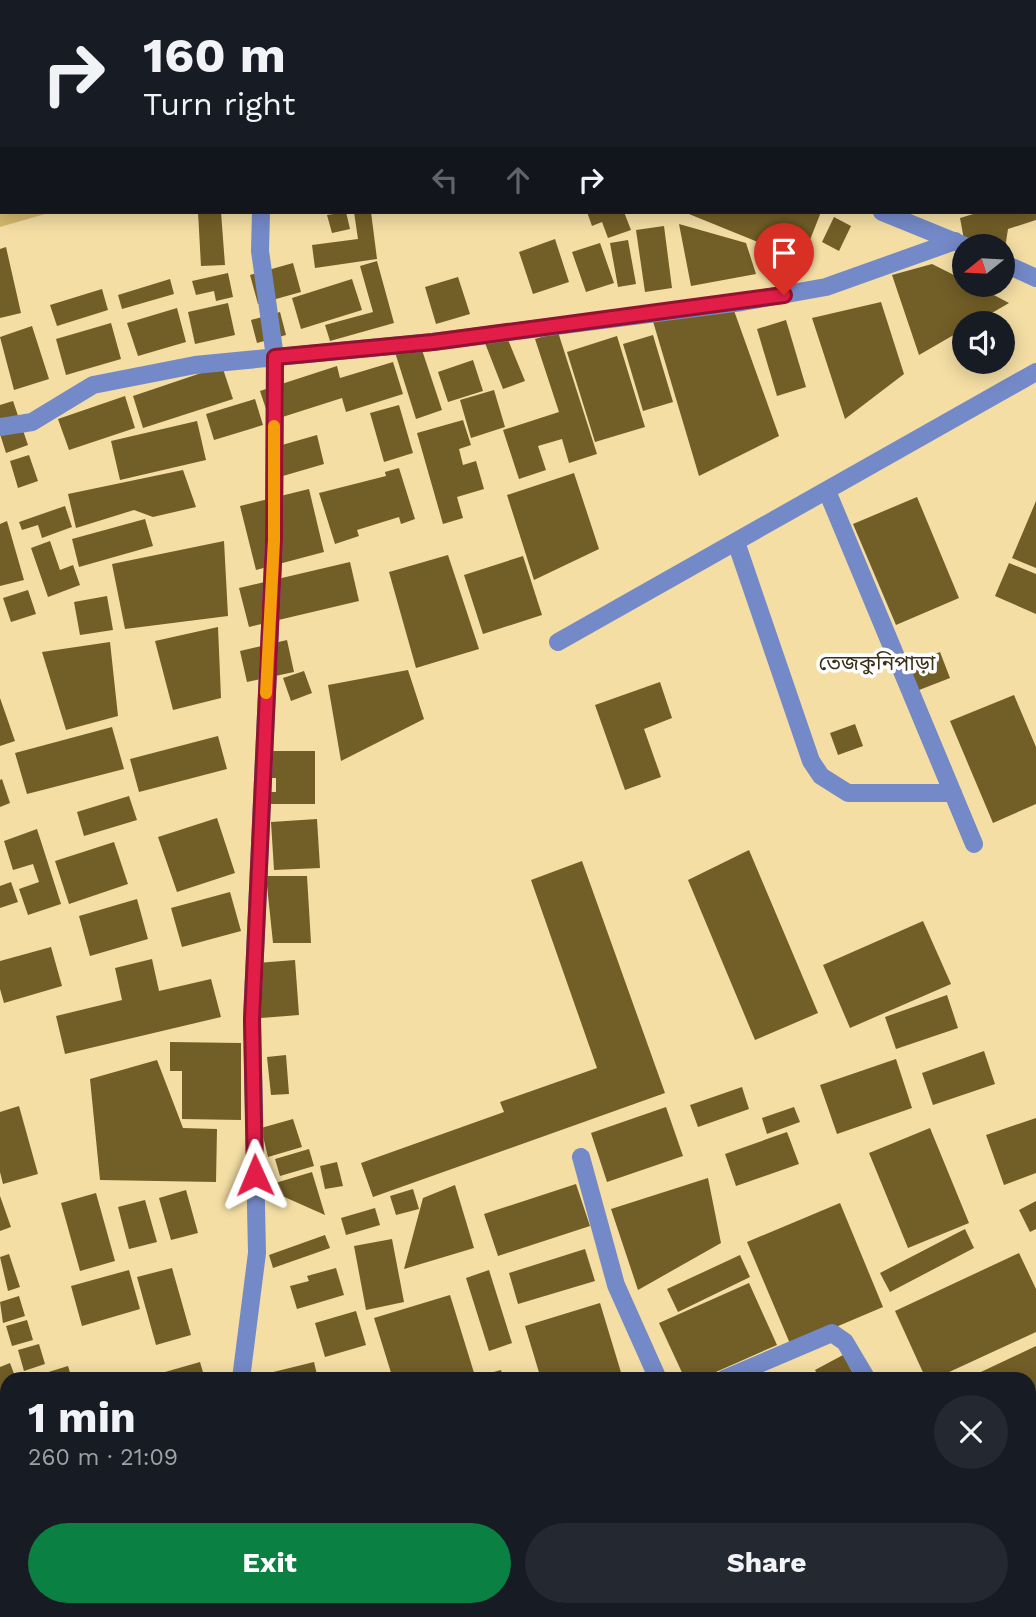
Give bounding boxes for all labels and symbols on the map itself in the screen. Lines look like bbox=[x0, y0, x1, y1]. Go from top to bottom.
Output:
pin bbox=[754, 223, 814, 295]
north arrow bbox=[952, 234, 1015, 298]
district label: তেজকুনিপাড়া bbox=[819, 650, 936, 675]
position arrow bbox=[218, 1138, 292, 1212]

